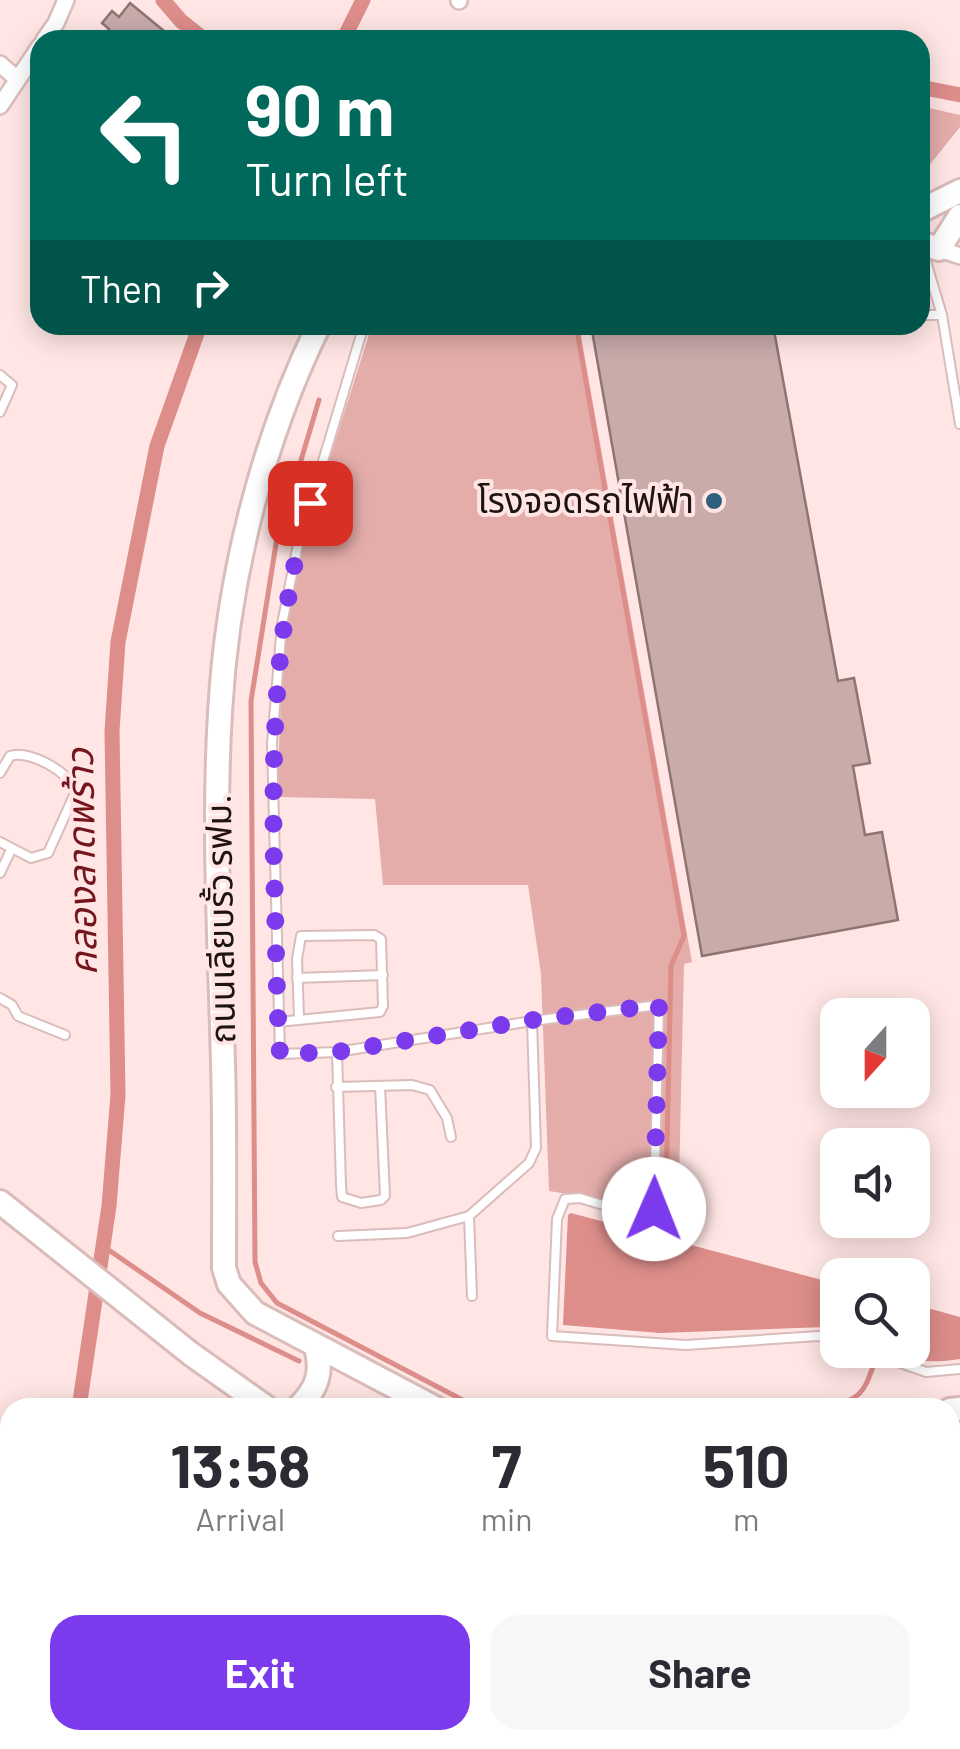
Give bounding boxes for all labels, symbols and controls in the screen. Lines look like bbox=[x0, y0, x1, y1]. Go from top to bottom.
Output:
text: 90 m bbox=[245, 66, 395, 150]
icon: left bbox=[80, 70, 210, 200]
text: Turn left bbox=[245, 151, 409, 205]
icon: right bbox=[183, 260, 238, 315]
text: Then bbox=[80, 265, 163, 311]
pin bbox=[268, 461, 353, 546]
icon: arrive bbox=[283, 476, 338, 531]
place label: โรงจอดรถไฟฟ้า bbox=[477, 478, 694, 520]
marker: โรงจอดรถไฟฟ้า bbox=[703, 490, 725, 512]
water label: คลองลาดพร้าว bbox=[55, 747, 105, 976]
street label: ถนนเลียบรั้ว รฟม. bbox=[196, 794, 242, 1044]
north arrow bbox=[820, 998, 930, 1108]
map controls bbox=[820, 998, 930, 1368]
button: sound bbox=[820, 1128, 930, 1238]
position arrow bbox=[602, 1157, 706, 1261]
button: search bbox=[820, 1258, 930, 1368]
text: 13:58 bbox=[170, 1428, 310, 1500]
text: 7 bbox=[492, 1428, 521, 1500]
text: 510 bbox=[703, 1428, 790, 1500]
text: Arrival bbox=[196, 1499, 285, 1537]
text: min bbox=[481, 1499, 533, 1537]
text: m bbox=[733, 1499, 759, 1537]
button: Exit bbox=[50, 1615, 470, 1730]
button: Share bbox=[490, 1615, 910, 1730]

